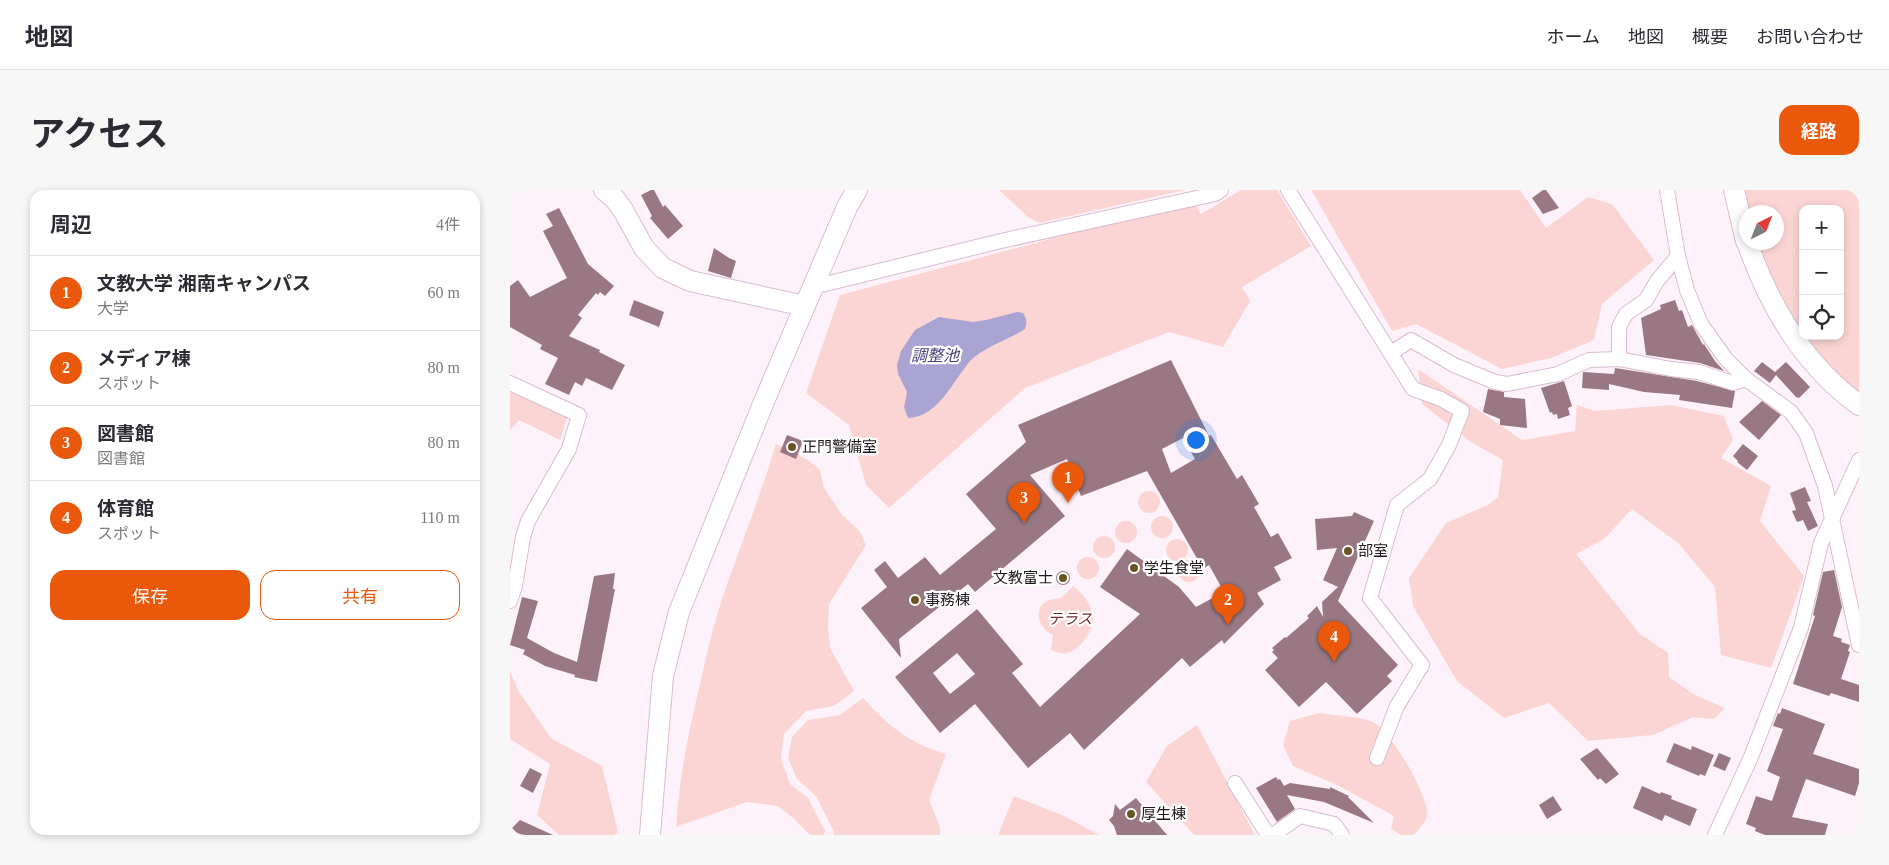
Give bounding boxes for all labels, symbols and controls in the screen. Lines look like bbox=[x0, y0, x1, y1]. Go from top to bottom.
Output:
text: 地図 bbox=[25, 24, 73, 50]
text: ホーム bbox=[1547, 27, 1600, 47]
text: 地図 bbox=[1628, 27, 1664, 47]
text: 概要 bbox=[1692, 27, 1728, 47]
text: お問い合わせ bbox=[1756, 27, 1864, 47]
button: 経路 bbox=[1779, 105, 1859, 155]
text: アクセス bbox=[30, 115, 168, 154]
north arrow bbox=[1739, 205, 1784, 250]
map controls bbox=[1799, 205, 1844, 340]
button: + bbox=[1799, 205, 1844, 250]
text: 周辺 bbox=[50, 213, 92, 237]
text: 4件 bbox=[436, 216, 460, 233]
button: − bbox=[1799, 250, 1844, 295]
text: 文教大学 湘南キャンパス bbox=[97, 273, 311, 294]
text: 1 bbox=[62, 284, 70, 301]
text: 60 m bbox=[428, 284, 460, 301]
button: locate bbox=[1799, 295, 1844, 340]
text: 大学 bbox=[97, 300, 129, 317]
water label: 調整池 bbox=[911, 347, 961, 364]
text: メディア棟 bbox=[97, 348, 191, 369]
text: 2 bbox=[62, 359, 70, 376]
text: 80 m bbox=[428, 359, 460, 376]
text: スポット bbox=[97, 375, 161, 392]
text: 図書館 bbox=[97, 423, 154, 444]
your location bbox=[1183, 427, 1209, 453]
text: 3 bbox=[62, 434, 70, 451]
text: 80 m bbox=[428, 434, 460, 451]
place label: 正門警備室 bbox=[802, 439, 877, 455]
marker: 正門警備室 bbox=[786, 441, 798, 453]
text: 図書館 bbox=[97, 450, 145, 467]
pin: 1 bbox=[1052, 462, 1084, 503]
pin: 3 bbox=[1008, 482, 1040, 523]
text: 体育館 bbox=[97, 498, 154, 519]
text: 4 bbox=[62, 509, 70, 526]
text: 110 m bbox=[420, 509, 460, 526]
text: スポット bbox=[97, 525, 161, 542]
place label: 部室 bbox=[1358, 543, 1388, 559]
marker: 部室 bbox=[1342, 545, 1354, 557]
place label: 学生食堂 bbox=[1144, 560, 1204, 576]
marker: 学生食堂 bbox=[1128, 562, 1140, 574]
button: 保存 bbox=[50, 570, 250, 620]
button: 共有 bbox=[260, 570, 460, 620]
place label: 文教富士 bbox=[993, 570, 1053, 586]
marker: 文教富士 bbox=[1057, 572, 1069, 584]
pin: 2 bbox=[1212, 584, 1244, 625]
place label: 事務棟 bbox=[925, 591, 970, 608]
marker: 事務棟 bbox=[909, 594, 921, 606]
park label: テラス bbox=[1048, 611, 1092, 627]
pin: 4 bbox=[1318, 621, 1350, 662]
place label: 厚生棟 bbox=[1141, 805, 1186, 822]
marker: 厚生棟 bbox=[1125, 808, 1137, 820]

